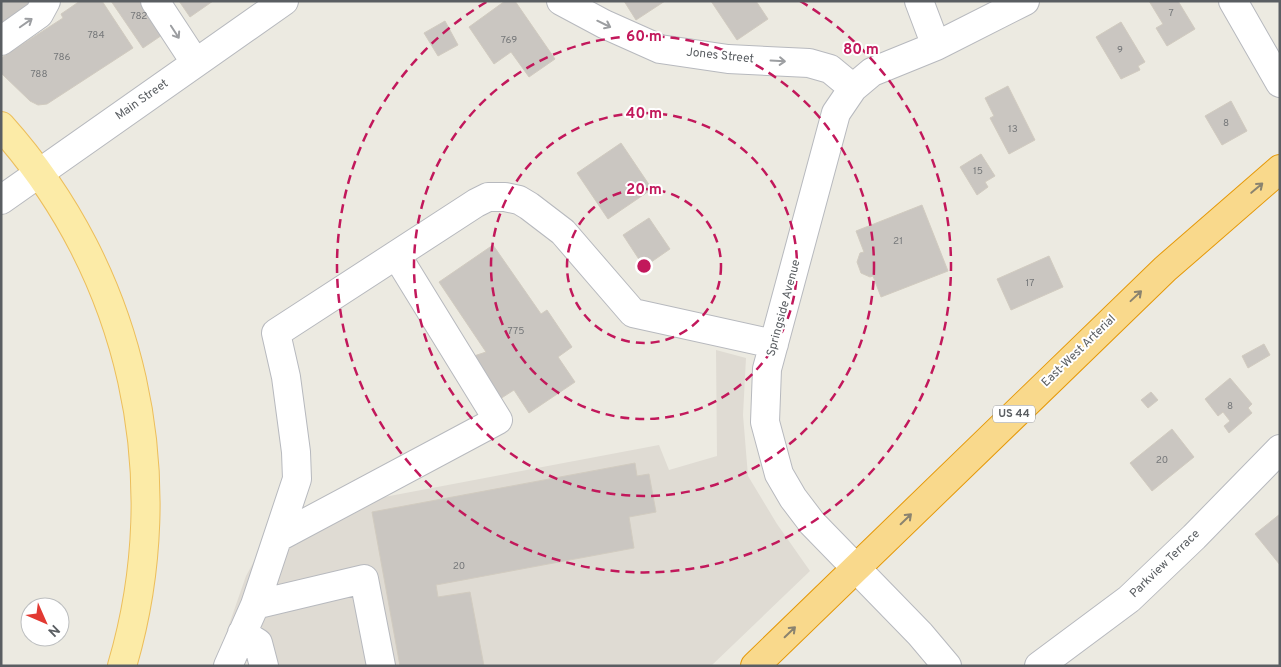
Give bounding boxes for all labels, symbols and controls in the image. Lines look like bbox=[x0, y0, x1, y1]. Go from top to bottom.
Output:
house number: 7 bbox=[1168, 7, 1174, 20]
house number: 782 bbox=[131, 10, 147, 23]
one-way arrow bbox=[19, 18, 33, 28]
one-way arrow bbox=[596, 20, 611, 29]
one-way arrow bbox=[170, 24, 180, 38]
text: 60 m bbox=[626, 28, 662, 47]
house number: 784 bbox=[87, 29, 105, 42]
house number: 769 bbox=[501, 34, 517, 47]
text: 80 m bbox=[843, 41, 879, 60]
street label: Jones Street bbox=[685, 44, 755, 68]
house number: 9 bbox=[1117, 44, 1123, 57]
house number: 786 bbox=[53, 51, 71, 64]
one-way arrow bbox=[769, 57, 785, 66]
house number: 788 bbox=[30, 68, 48, 81]
street label: Main Street bbox=[112, 76, 172, 124]
text: 40 m bbox=[626, 105, 662, 124]
house number: 8 bbox=[1223, 117, 1229, 130]
house number: 13 bbox=[1008, 123, 1018, 136]
house number: 15 bbox=[973, 165, 983, 178]
text: 20 m bbox=[626, 181, 662, 200]
one-way arrow bbox=[1251, 182, 1264, 193]
house number: 21 bbox=[893, 235, 903, 248]
centre of rings bbox=[635, 257, 653, 275]
street label: Springside Avenue bbox=[763, 258, 805, 358]
house number: 17 bbox=[1026, 277, 1034, 290]
one-way arrow bbox=[1130, 290, 1143, 302]
street label: East-West Arterial bbox=[1038, 311, 1120, 391]
house number: 775 bbox=[507, 325, 525, 338]
house number: 8 bbox=[1227, 400, 1233, 413]
road number: US 44 bbox=[993, 406, 1035, 422]
house number: 20 bbox=[1156, 454, 1168, 467]
one-way arrow bbox=[900, 513, 913, 525]
street label: Parkview Terrace bbox=[1126, 526, 1204, 602]
house number: 20 bbox=[453, 560, 465, 573]
north arrow bbox=[20, 597, 70, 647]
text: N bbox=[44, 621, 63, 640]
one-way arrow bbox=[783, 626, 796, 638]

